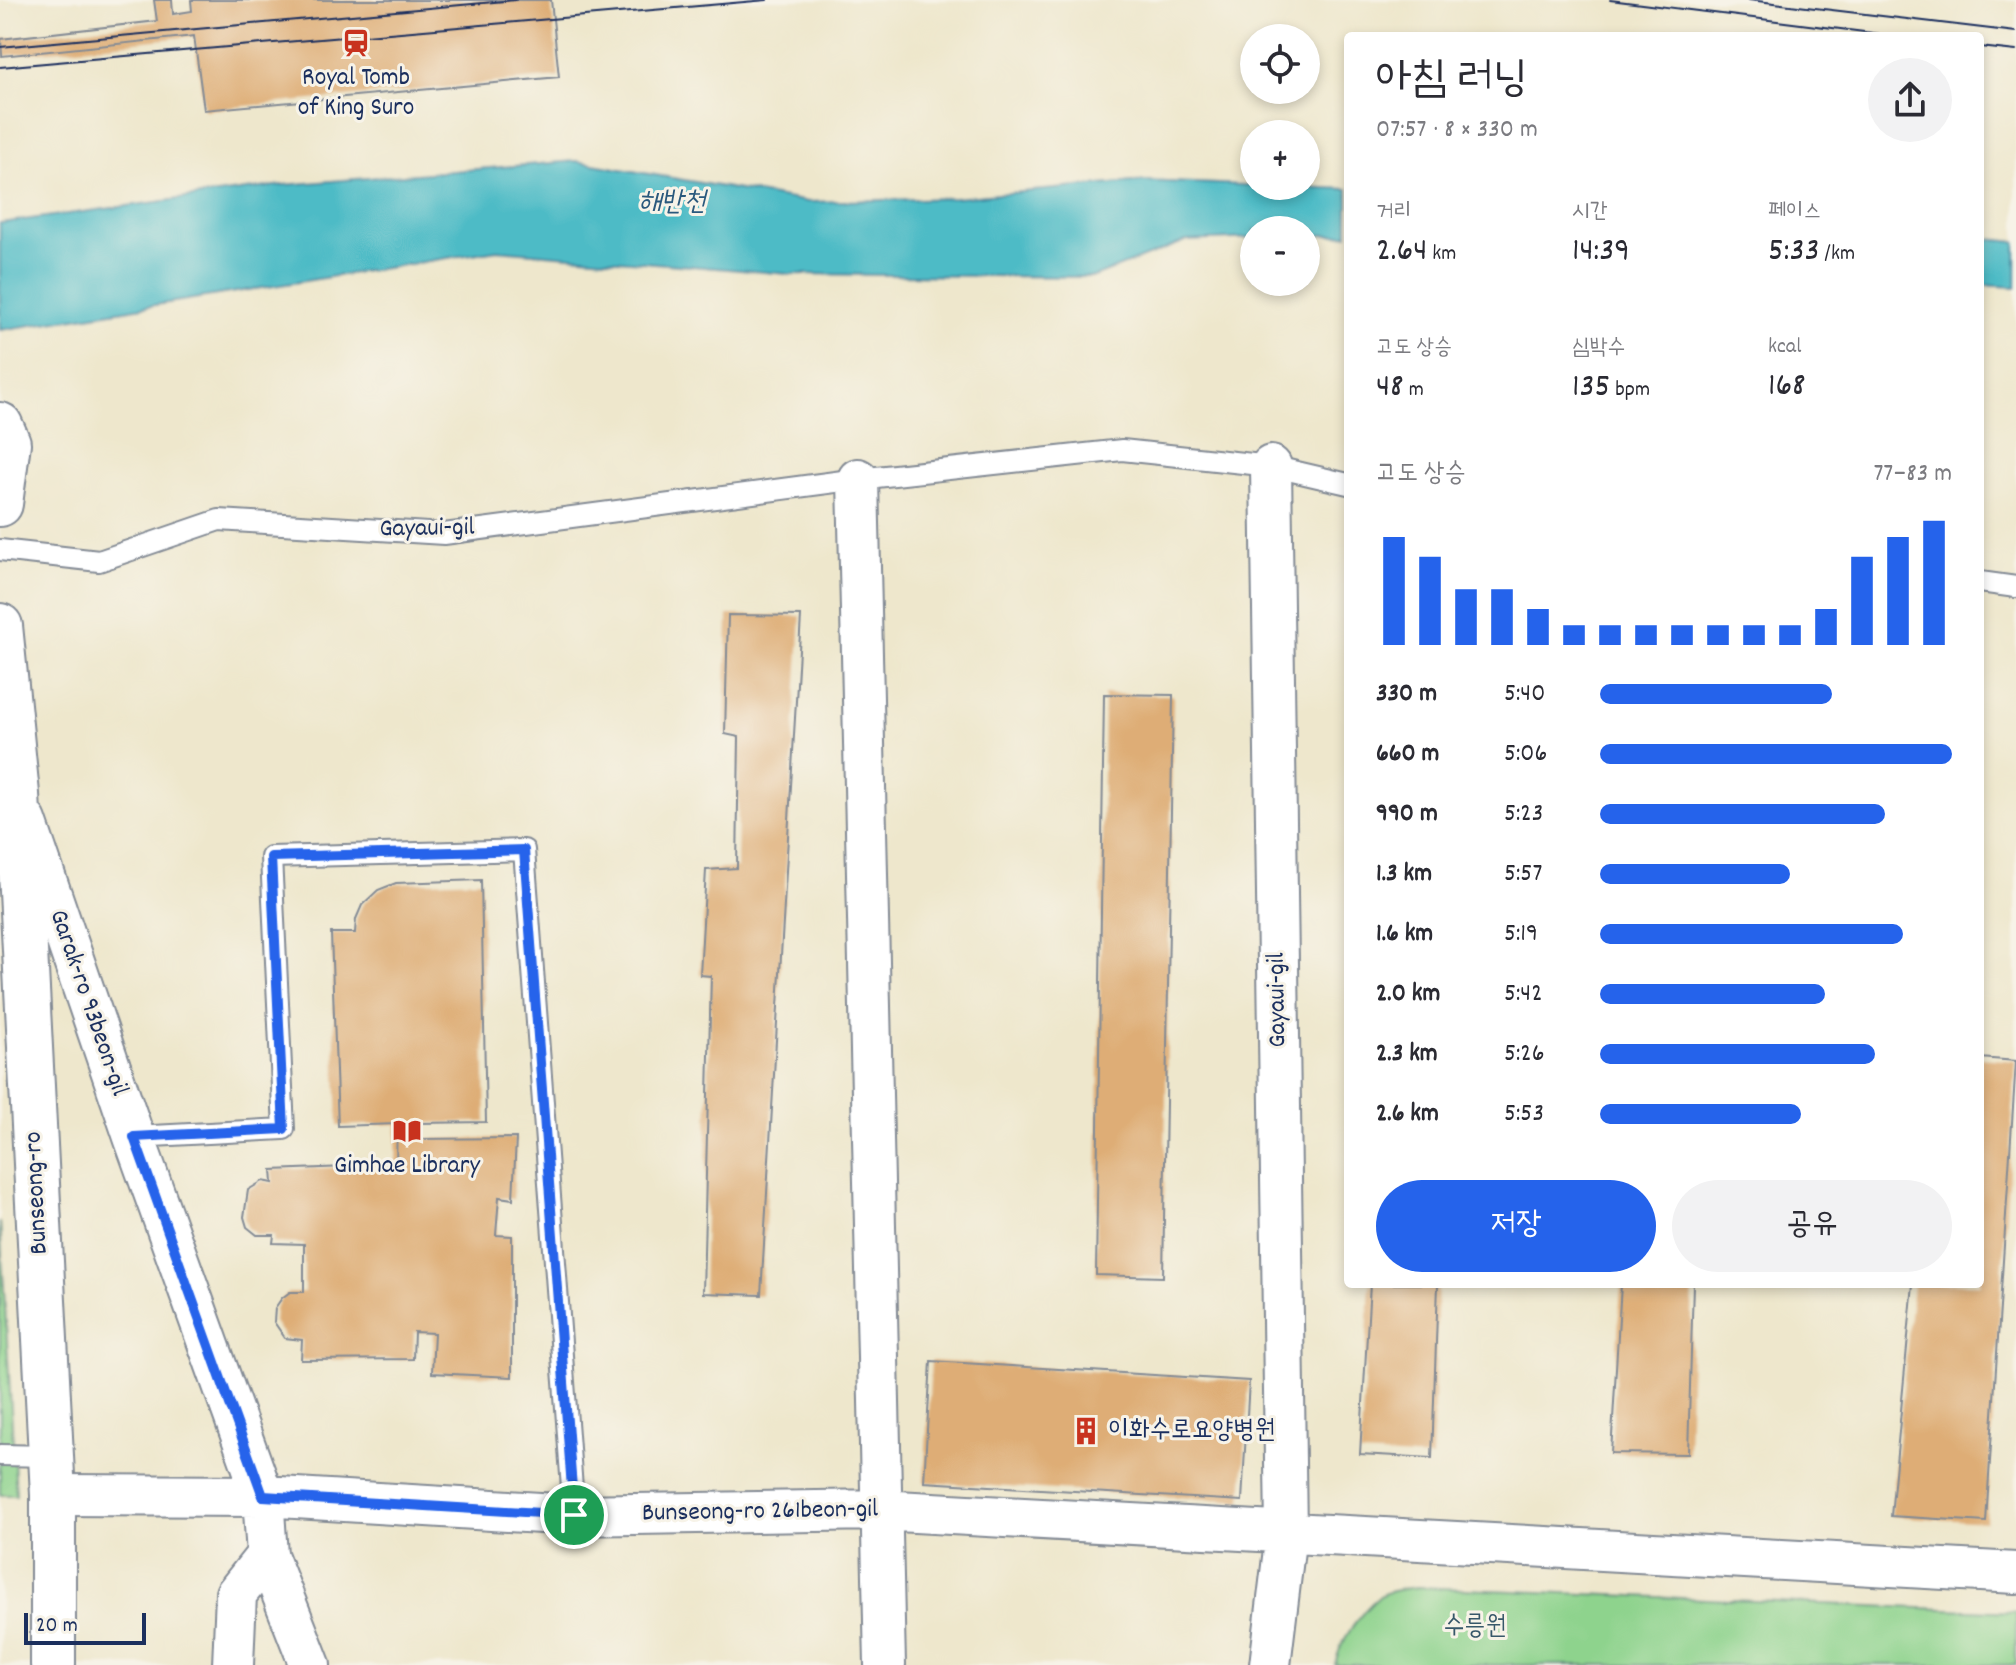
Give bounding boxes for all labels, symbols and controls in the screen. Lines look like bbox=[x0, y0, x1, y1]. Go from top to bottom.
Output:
map controls bbox=[1240, 24, 1320, 296]
button: locate bbox=[1240, 24, 1320, 104]
station icon: Royal Tomb of King Suro bbox=[341, 28, 371, 58]
text: 아침 러닝 bbox=[1376, 50, 1528, 113]
button: share bbox=[1868, 58, 1952, 142]
place label: Royal Tomb of King Suro bbox=[298, 60, 414, 127]
text: 07:57 · 8 × 330 m bbox=[1376, 112, 1538, 149]
button: + bbox=[1240, 120, 1320, 200]
water label: 해반천 bbox=[638, 184, 708, 224]
text: 거리 bbox=[1376, 197, 1411, 228]
text: 시간 bbox=[1572, 197, 1607, 228]
text: 페이스 bbox=[1768, 197, 1821, 228]
button: − bbox=[1240, 216, 1320, 296]
text: 2.64 bbox=[1376, 228, 1427, 277]
text: 14:39 bbox=[1572, 228, 1630, 277]
text: 5:33 bbox=[1768, 228, 1820, 277]
text: km bbox=[1427, 239, 1456, 270]
text: /km bbox=[1820, 239, 1855, 270]
text: kcal bbox=[1768, 332, 1801, 363]
text: 고도 상승 bbox=[1376, 333, 1452, 364]
text: 심박수 bbox=[1572, 333, 1625, 364]
text: 168 bbox=[1768, 363, 1806, 412]
text: 48 bbox=[1376, 364, 1404, 413]
text: 135 bbox=[1572, 364, 1610, 413]
text: m bbox=[1404, 375, 1424, 406]
text: bpm bbox=[1610, 375, 1650, 406]
text: 고도 상승 bbox=[1376, 456, 1466, 493]
text: 77–83 m bbox=[1873, 456, 1952, 493]
street label: Gayaui-gil bbox=[379, 510, 475, 548]
text: 330 m bbox=[1376, 676, 1437, 713]
text: 5:40 bbox=[1504, 676, 1545, 713]
text: 660 m bbox=[1376, 736, 1439, 773]
text: 5:06 bbox=[1504, 736, 1547, 773]
text: 990 m bbox=[1376, 796, 1438, 833]
text: 5:23 bbox=[1504, 796, 1543, 833]
text: 1.3 km bbox=[1376, 856, 1432, 893]
text: 5:57 bbox=[1504, 856, 1542, 893]
street label: Garak-ro 93beon-gil bbox=[39, 905, 137, 1101]
text: 1.6 km bbox=[1376, 916, 1433, 953]
text: 5:19 bbox=[1504, 916, 1538, 953]
street label: Gayaui-gil bbox=[1259, 952, 1297, 1048]
text: 2.0 km bbox=[1376, 976, 1440, 1013]
text: 5:42 bbox=[1504, 976, 1543, 1013]
text: 2.3 km bbox=[1376, 1036, 1438, 1073]
text: 5:26 bbox=[1504, 1036, 1544, 1073]
text: 2.6 km bbox=[1376, 1096, 1439, 1133]
text: 5:53 bbox=[1504, 1096, 1544, 1133]
library icon: Gimhae Library bbox=[392, 1116, 422, 1146]
street label: Bunseong-ro bbox=[15, 1131, 59, 1255]
place label: Gimhae Library bbox=[334, 1148, 480, 1185]
button: 저장 bbox=[1376, 1180, 1656, 1272]
button: 공유 bbox=[1672, 1180, 1952, 1272]
place label: 이화수로요양병원 bbox=[1108, 1413, 1275, 1450]
building icon: 이화수로요양병원 bbox=[1071, 1416, 1101, 1446]
pin bbox=[540, 1481, 608, 1549]
street label: Bunseong-ro 261beon-gil bbox=[642, 1491, 878, 1533]
icon: arrive bbox=[552, 1493, 596, 1537]
scale bar bbox=[24, 1609, 146, 1645]
park label: 수릉원 bbox=[1444, 1609, 1506, 1646]
text: 20 m bbox=[36, 1611, 78, 1642]

